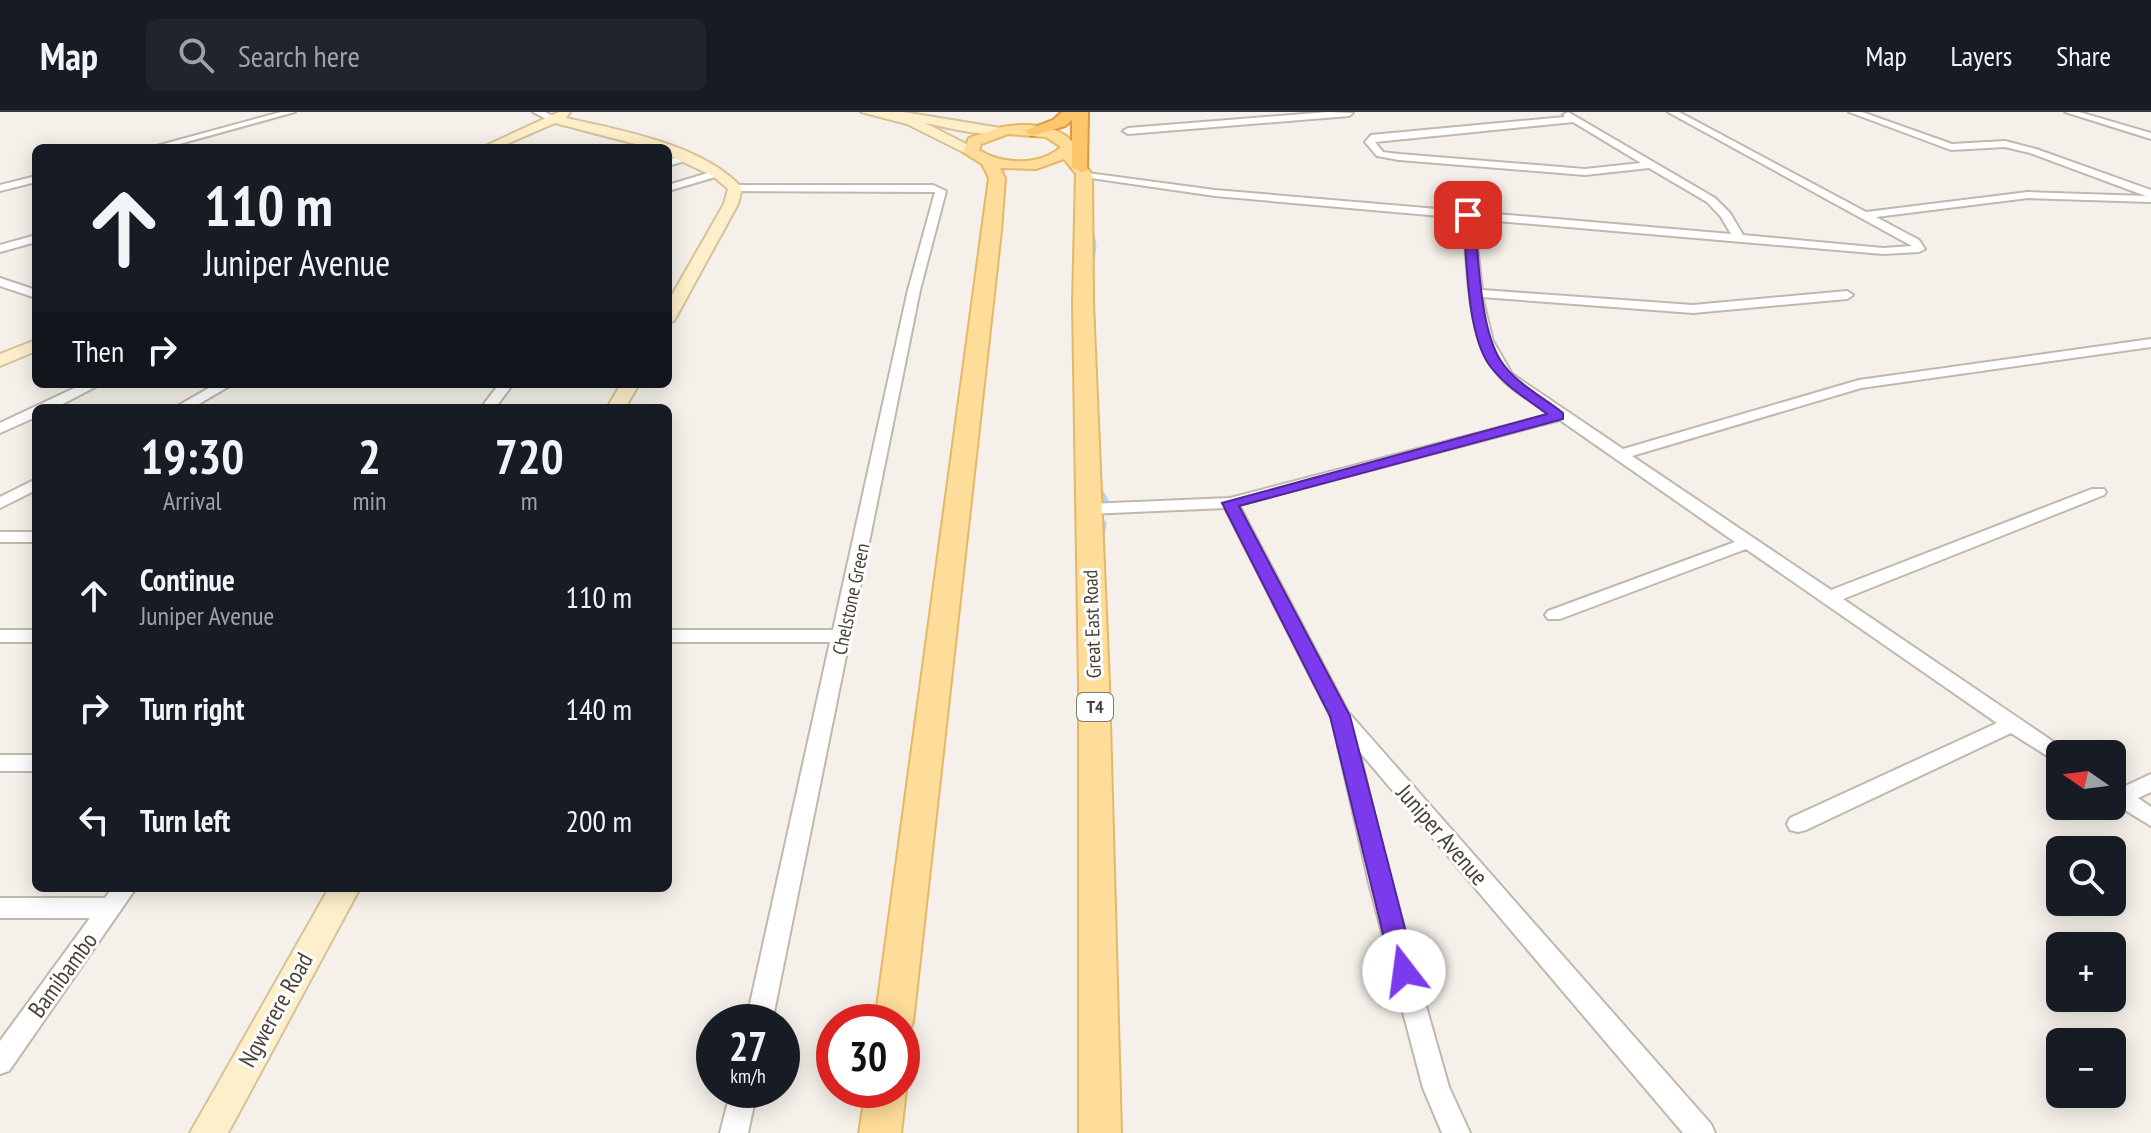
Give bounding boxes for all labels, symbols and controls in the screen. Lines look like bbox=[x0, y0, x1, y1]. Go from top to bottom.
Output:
search box bbox=[146, 19, 706, 91]
text: Map bbox=[40, 31, 98, 80]
icon: search bbox=[174, 33, 218, 77]
text: Search here bbox=[238, 36, 360, 75]
text: Map bbox=[1865, 37, 1907, 74]
text: Layers bbox=[1951, 37, 2012, 74]
text: Share bbox=[2056, 37, 2111, 74]
text: 110 m bbox=[204, 169, 333, 241]
icon: ahead bbox=[72, 176, 176, 280]
pin bbox=[1434, 181, 1502, 249]
icon: arrive bbox=[1446, 193, 1490, 237]
text: Juniper Avenue bbox=[204, 239, 390, 286]
icon: right bbox=[140, 328, 184, 372]
text: Then bbox=[72, 331, 124, 370]
text: 19:30 bbox=[140, 425, 244, 487]
text: 2 bbox=[358, 425, 381, 487]
text: 720 bbox=[495, 425, 564, 487]
text: Arrival bbox=[163, 484, 222, 517]
text: min bbox=[352, 484, 386, 517]
text: m bbox=[521, 484, 538, 517]
street label: Chelstone Green bbox=[826, 541, 876, 657]
text: Continue bbox=[140, 560, 235, 599]
street label: Great East Road bbox=[1077, 569, 1107, 679]
icon: ahead bbox=[72, 574, 116, 618]
text: 110 m bbox=[566, 577, 632, 616]
text: Juniper Avenue bbox=[140, 599, 274, 632]
icon: right bbox=[72, 686, 116, 730]
text: Turn right bbox=[140, 689, 244, 728]
text: 140 m bbox=[566, 689, 632, 728]
road number: T4 bbox=[1077, 693, 1113, 721]
north arrow bbox=[2046, 740, 2126, 820]
map controls bbox=[2046, 740, 2126, 1108]
street label: Juniper Avenue bbox=[1389, 777, 1495, 892]
icon: left bbox=[72, 798, 116, 842]
text: Turn left bbox=[140, 801, 230, 840]
text: 200 m bbox=[566, 801, 632, 840]
button: search bbox=[2046, 836, 2126, 916]
street label: Bamibambo bbox=[21, 926, 104, 1024]
position arrow bbox=[1362, 929, 1446, 1013]
button: + bbox=[2046, 932, 2126, 1012]
street label: Ngwerere Road bbox=[231, 947, 320, 1072]
speed limit sign: 30 bbox=[816, 1004, 920, 1108]
text: 27 bbox=[729, 1020, 767, 1072]
button: − bbox=[2046, 1028, 2126, 1108]
text: km/h bbox=[730, 1063, 766, 1089]

